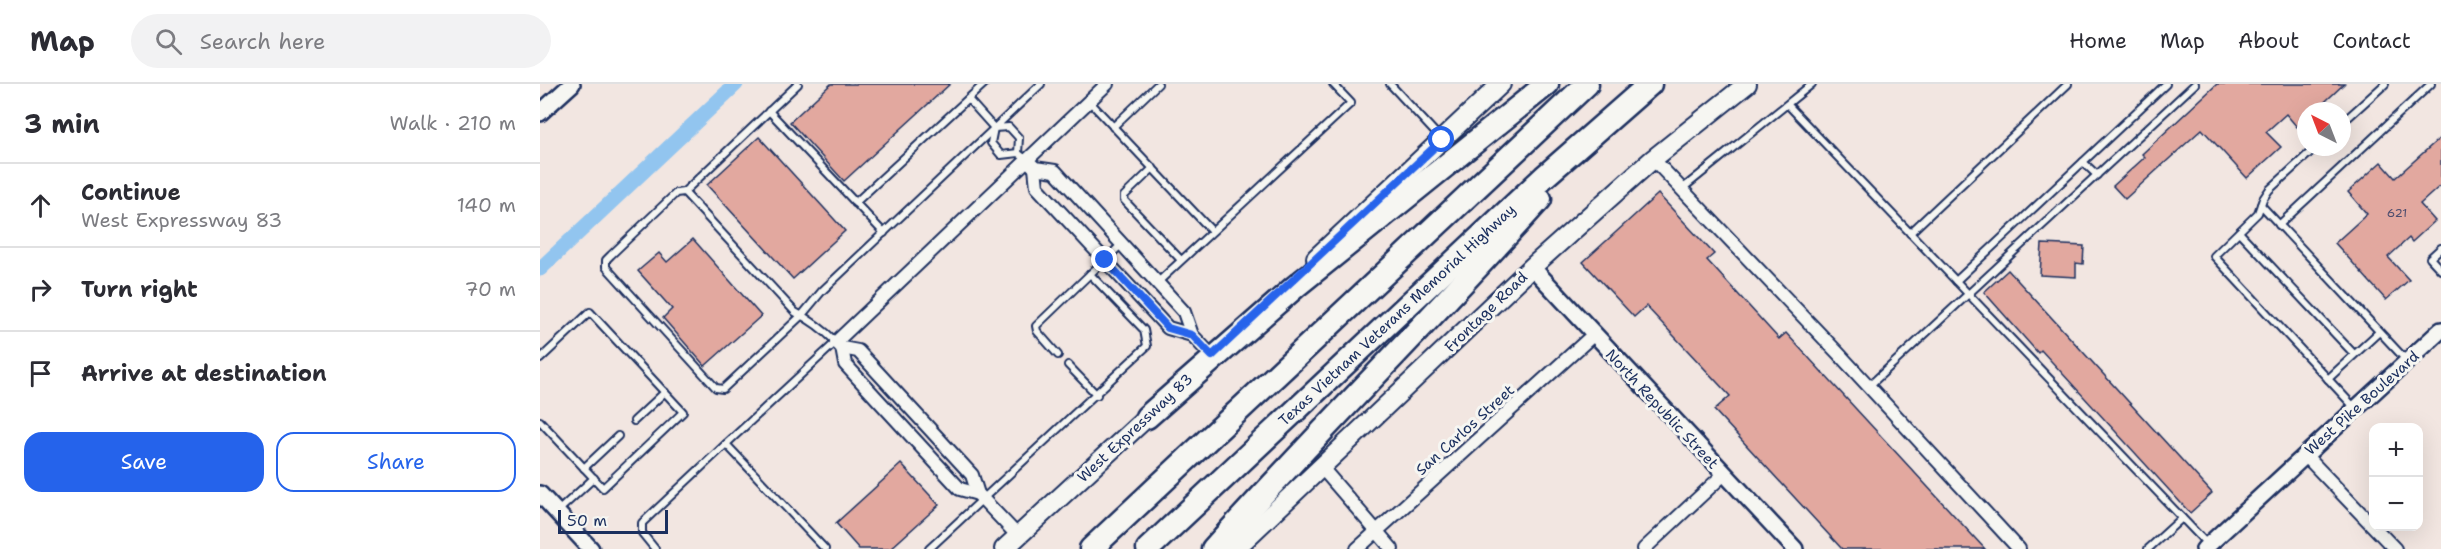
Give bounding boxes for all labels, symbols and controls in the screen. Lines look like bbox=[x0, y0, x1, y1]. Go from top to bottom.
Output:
search box bbox=[131, 14, 551, 68]
text: Map bbox=[30, 22, 95, 60]
icon: search bbox=[152, 25, 185, 58]
text: Search here bbox=[200, 27, 325, 56]
text: Home bbox=[2069, 27, 2127, 55]
text: Map bbox=[2160, 27, 2205, 55]
text: About bbox=[2238, 27, 2299, 55]
text: Contact bbox=[2332, 27, 2411, 55]
north arrow bbox=[2297, 102, 2351, 156]
text: 3 min bbox=[24, 106, 100, 141]
text: Walk · 210 m bbox=[390, 110, 516, 136]
route start bbox=[1428, 126, 1454, 152]
text: Continue bbox=[81, 178, 181, 207]
icon: ahead bbox=[24, 189, 57, 222]
text: 140 m bbox=[457, 192, 516, 218]
street label: Texas Vietnam Veterans Memorial Highway bbox=[1274, 200, 1520, 430]
house number: 621 bbox=[2387, 205, 2407, 221]
text: West Expressway 83 bbox=[81, 207, 282, 233]
route end bbox=[1091, 246, 1117, 272]
street label: Frontage Road bbox=[1440, 267, 1532, 357]
icon: right bbox=[24, 273, 57, 306]
text: Turn right bbox=[81, 275, 198, 304]
text: 70 m bbox=[464, 276, 516, 302]
street label: North Republic Street bbox=[1601, 345, 1723, 473]
street label: West Pike Boulevard bbox=[2301, 346, 2424, 460]
icon: arrive bbox=[24, 357, 57, 390]
text: Arrive at destination bbox=[81, 359, 327, 388]
street label: West Expressway 83 bbox=[1073, 369, 1197, 487]
street label: San Carlos Street bbox=[1411, 380, 1519, 480]
map controls bbox=[2369, 423, 2423, 531]
button: + bbox=[2369, 423, 2423, 477]
button: Save bbox=[24, 432, 264, 492]
button: Share bbox=[276, 432, 516, 492]
button: − bbox=[2369, 477, 2423, 531]
scale bar bbox=[558, 507, 668, 534]
text: 50 m bbox=[567, 510, 607, 531]

